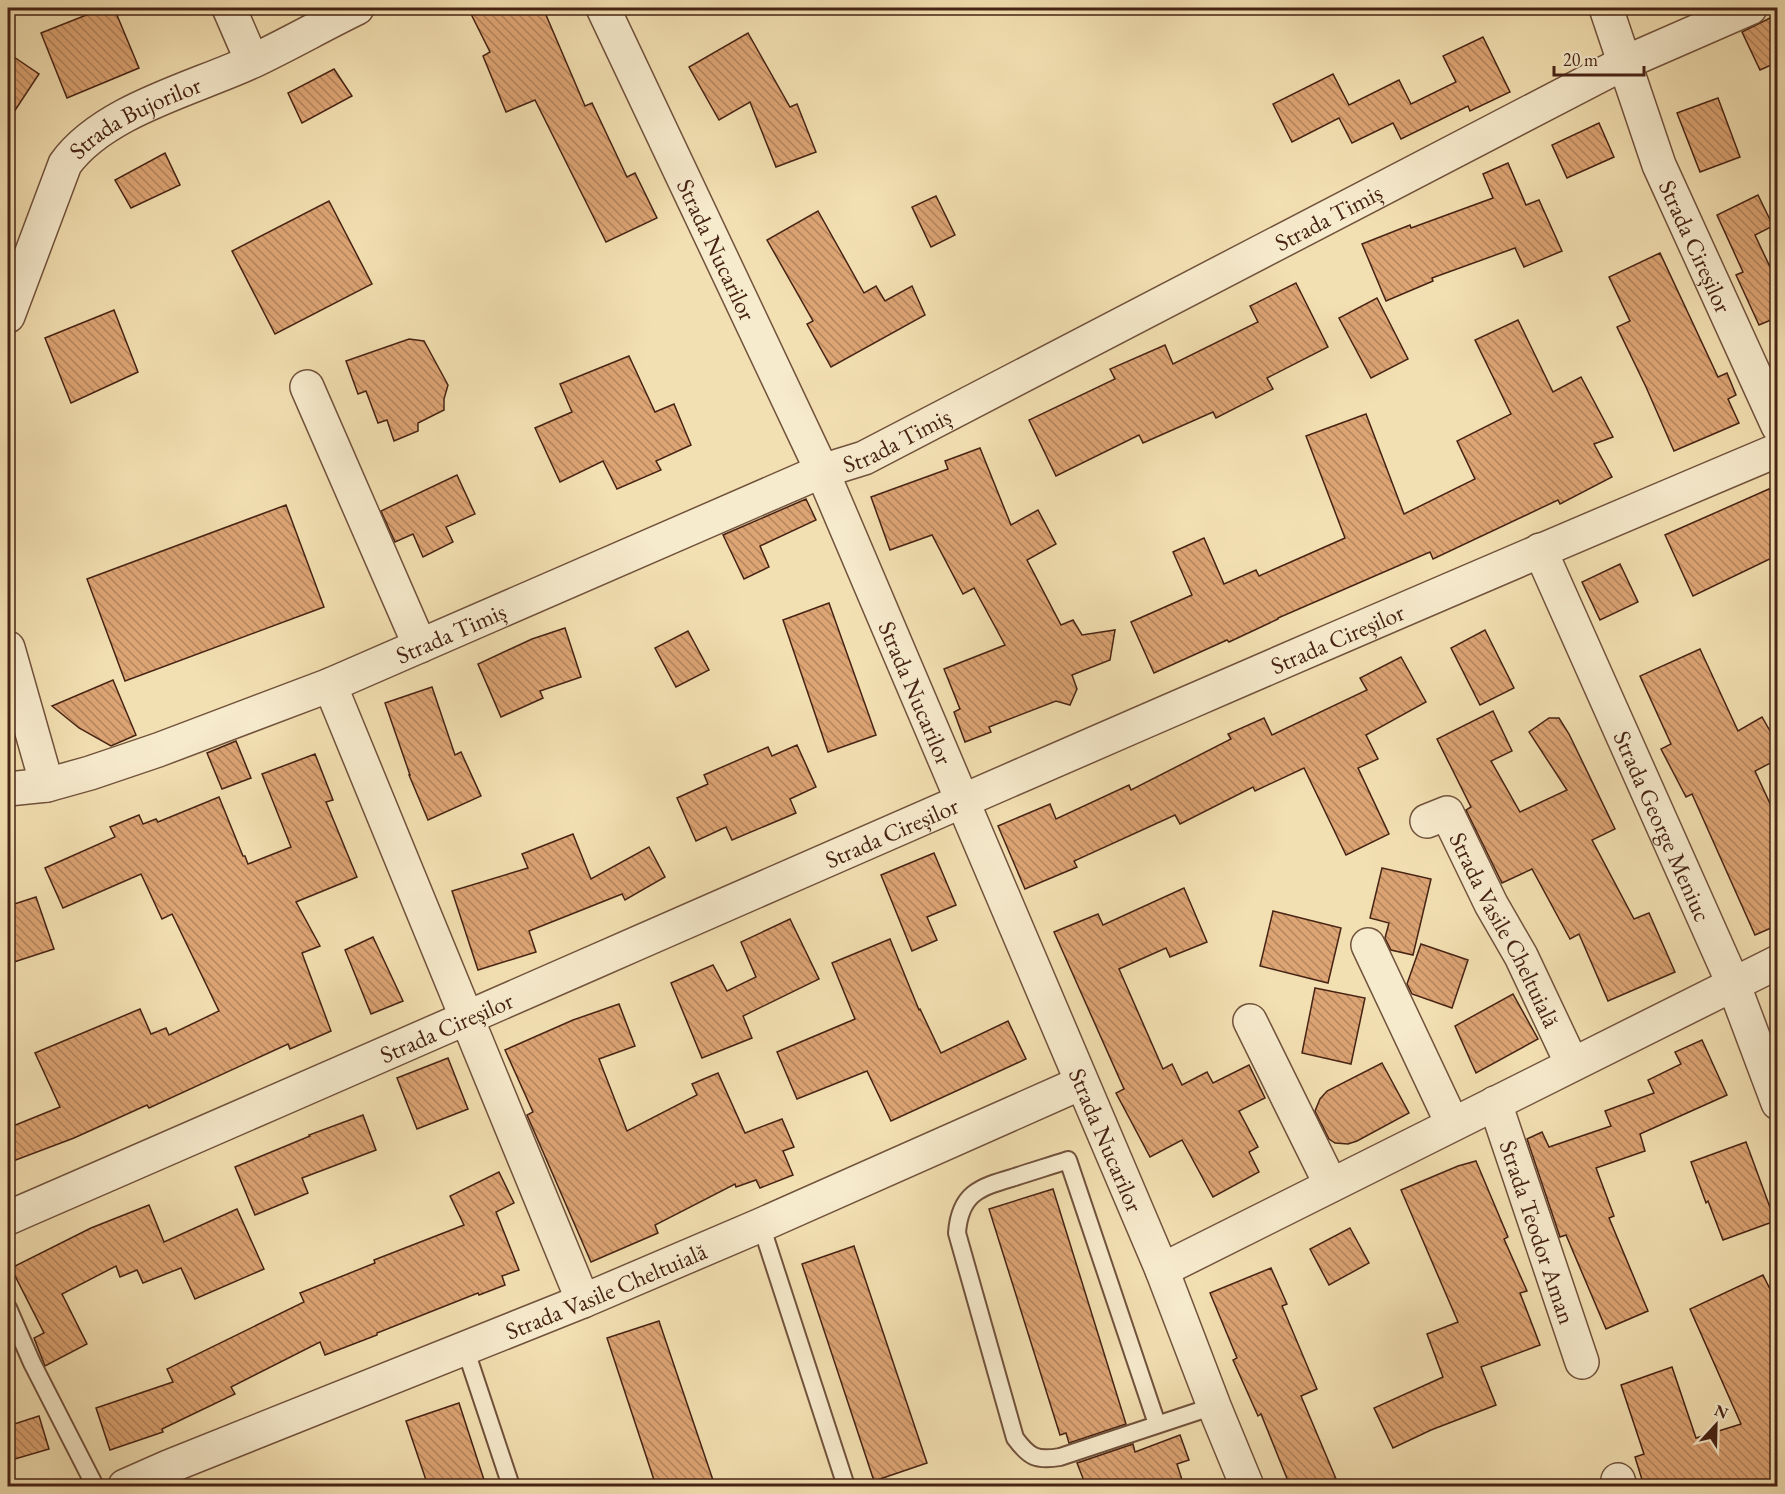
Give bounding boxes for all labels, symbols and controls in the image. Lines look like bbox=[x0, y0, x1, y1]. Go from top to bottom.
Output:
scale bar bbox=[1554, 39, 1644, 77]
text: 20 m bbox=[1563, 48, 1598, 71]
street label: Strada Bujorilor bbox=[62, 69, 205, 165]
street label: Strada Nucarilor bbox=[670, 174, 764, 325]
street label: Strada Cireșilor bbox=[1652, 175, 1740, 318]
street label: Strada Timiș bbox=[1269, 176, 1387, 258]
street label: Strada Timiș bbox=[839, 400, 956, 479]
street label: Strada Timiș bbox=[391, 595, 511, 670]
street label: Strada Cireșilor bbox=[1265, 596, 1409, 681]
street label: Strada Nucarilor bbox=[872, 616, 961, 769]
street label: Strada George Meniuc bbox=[1607, 726, 1719, 926]
street label: Strada Cireșilor bbox=[820, 789, 963, 875]
street label: Strada Vasile Cheltuială bbox=[1443, 827, 1568, 1033]
street label: Strada Cireșilor bbox=[375, 984, 518, 1070]
street label: Strada Nucarilor bbox=[1062, 1063, 1151, 1216]
street label: Strada Teodor Aman bbox=[1493, 1136, 1584, 1328]
street label: Strada Vasile Cheltuială bbox=[500, 1234, 712, 1346]
north arrow bbox=[1686, 1395, 1746, 1455]
text: N bbox=[1711, 1399, 1731, 1424]

